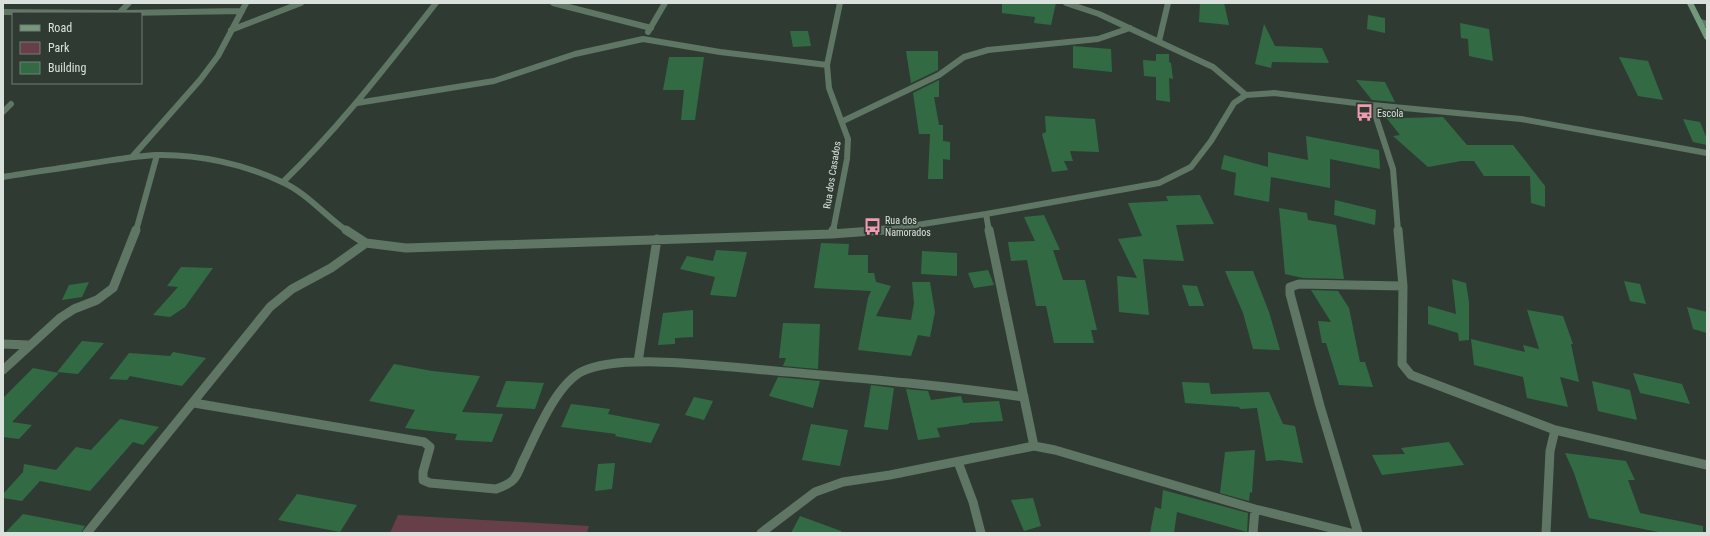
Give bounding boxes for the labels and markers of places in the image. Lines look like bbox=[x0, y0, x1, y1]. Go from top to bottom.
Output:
bus stop icon: Escola bbox=[1354, 103, 1374, 123]
place label: Escola bbox=[1377, 108, 1403, 119]
place label: Rua dos Namorados bbox=[885, 215, 931, 238]
bus stop icon: Rua dos Namorados bbox=[862, 216, 882, 236]

